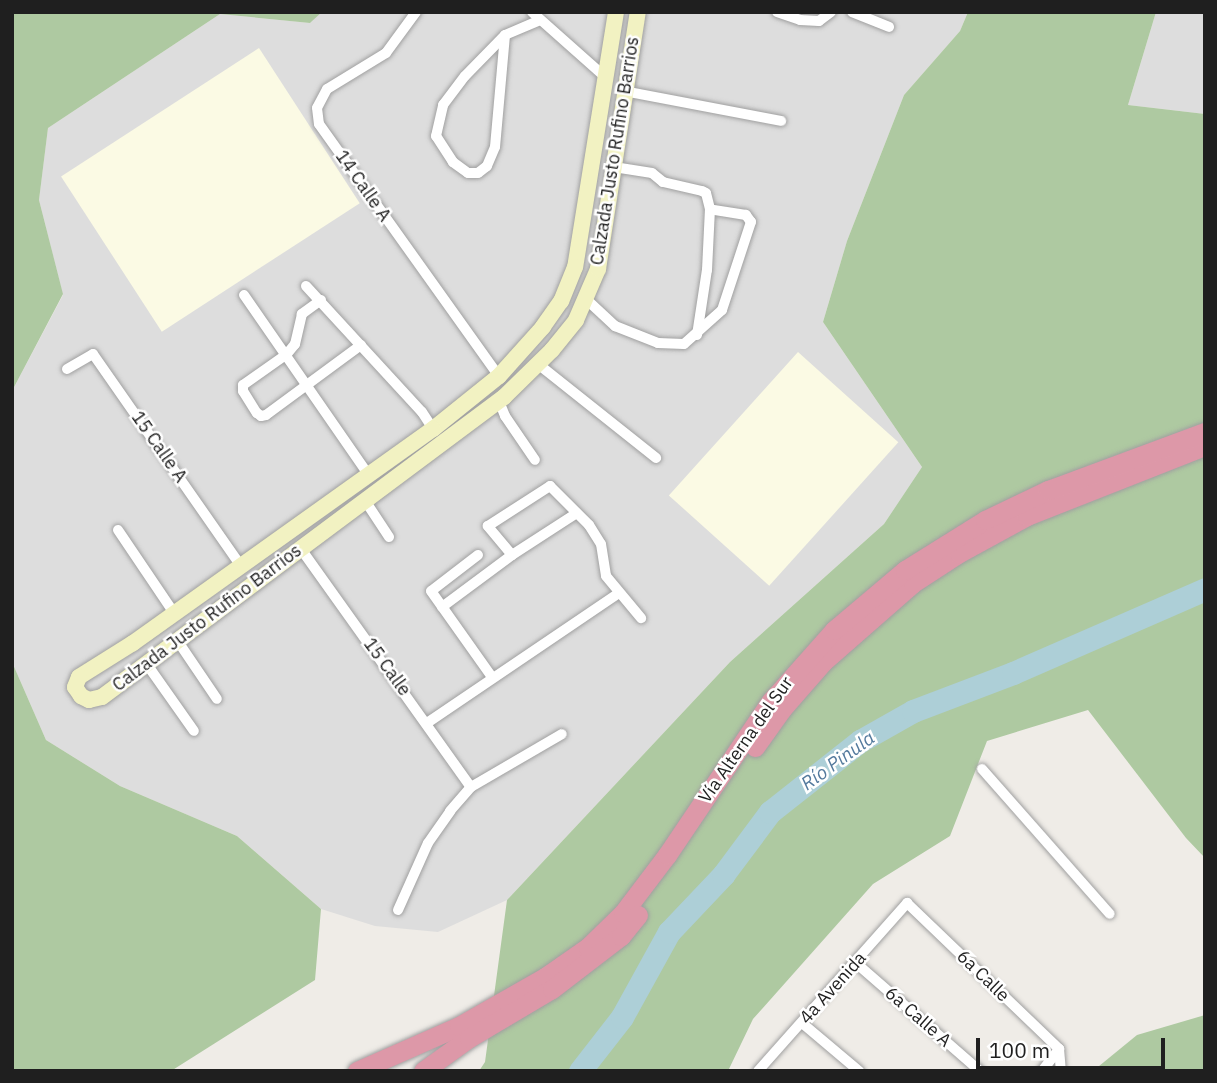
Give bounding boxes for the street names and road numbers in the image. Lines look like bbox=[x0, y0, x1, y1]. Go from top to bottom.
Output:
street label: Calzada Justo Rufino Barrios bbox=[586, 35, 644, 267]
street label: 14 Calle A bbox=[331, 146, 395, 226]
street label: 15 Calle A bbox=[127, 407, 191, 487]
street label: Calzada Justo Rufino Barrios bbox=[108, 540, 306, 696]
street label: 15 Calle bbox=[359, 634, 415, 700]
street label: Vía Alterna del Sur bbox=[694, 673, 798, 807]
street label: 6a Calle bbox=[952, 946, 1014, 1006]
street label: 4a Avenida bbox=[795, 948, 871, 1028]
street label: 6a Calle A bbox=[880, 982, 956, 1052]

